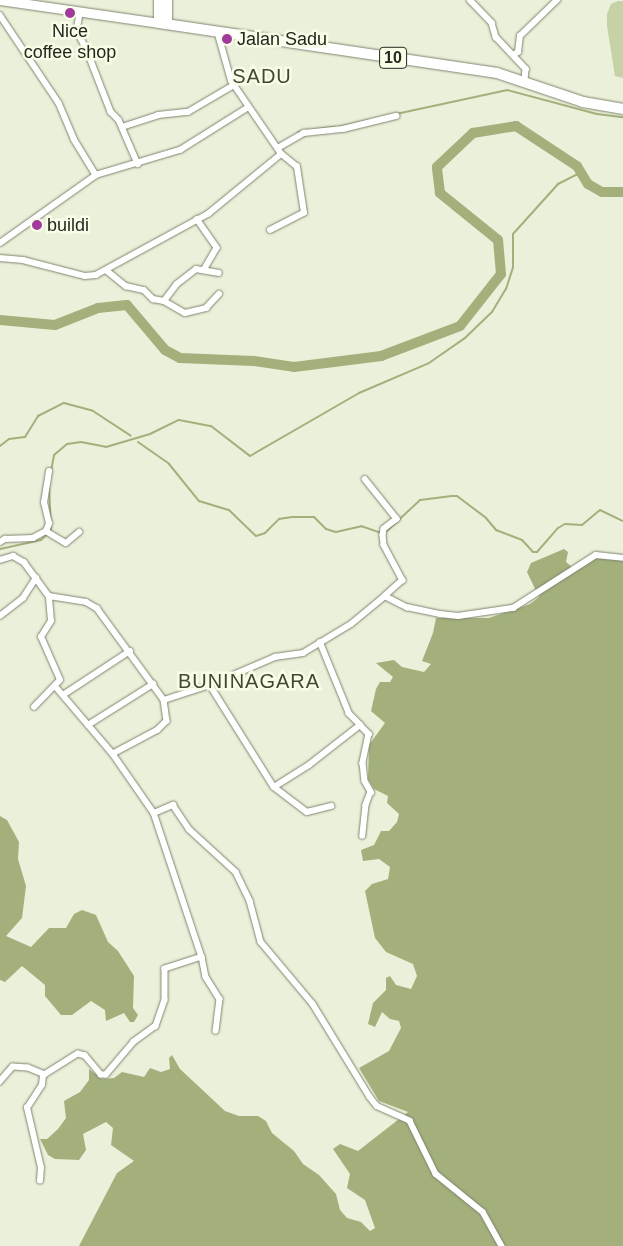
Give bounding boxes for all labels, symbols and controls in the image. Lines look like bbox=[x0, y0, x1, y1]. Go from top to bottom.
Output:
marker: Nice coffee shop bbox=[64, 7, 76, 19]
place label: Nice coffee shop bbox=[24, 21, 116, 64]
place label: Jalan Sadu bbox=[237, 28, 327, 50]
marker: Jalan Sadu bbox=[221, 33, 233, 45]
road number: 10 bbox=[378, 44, 408, 72]
district label: SADU bbox=[232, 64, 292, 88]
place label: buildi bbox=[47, 214, 89, 236]
marker: buildi bbox=[31, 219, 43, 231]
district label: BUNINAGARA bbox=[177, 669, 321, 693]

